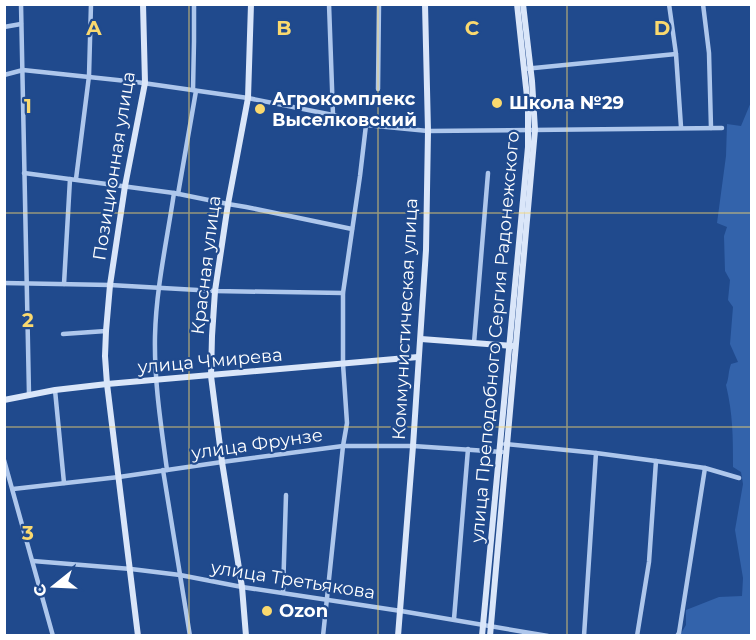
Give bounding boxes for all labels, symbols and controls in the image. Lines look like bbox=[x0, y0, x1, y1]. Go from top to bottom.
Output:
text: A bbox=[85, 16, 102, 40]
text: B bbox=[276, 16, 292, 40]
text: C bbox=[465, 16, 480, 40]
text: D bbox=[654, 16, 670, 40]
street label: Позиционная улица bbox=[88, 70, 140, 262]
place label: Агрокомплекс Выселковский bbox=[272, 88, 417, 131]
place label: Школа №29 bbox=[509, 92, 624, 114]
text: 1 bbox=[24, 94, 32, 118]
marker: Школа №29 bbox=[490, 96, 504, 110]
marker: Агрокомплекс Выселковский bbox=[253, 102, 267, 116]
street label: улица Преподобного Сергия Радонежского bbox=[466, 130, 524, 545]
street label: Красная улица bbox=[187, 194, 225, 336]
street label: Коммунистическая улица bbox=[388, 198, 422, 440]
text: 2 bbox=[22, 308, 34, 332]
street label: улица Чмирева bbox=[136, 344, 283, 378]
street label: улица Фрунзе bbox=[189, 424, 324, 464]
text: 3 bbox=[21, 521, 34, 545]
north arrow bbox=[24, 556, 84, 616]
street label: улица Третьякова bbox=[208, 556, 377, 604]
text: С bbox=[29, 582, 51, 599]
place label: Ozon bbox=[279, 600, 328, 622]
marker: Ozon bbox=[260, 604, 274, 618]

